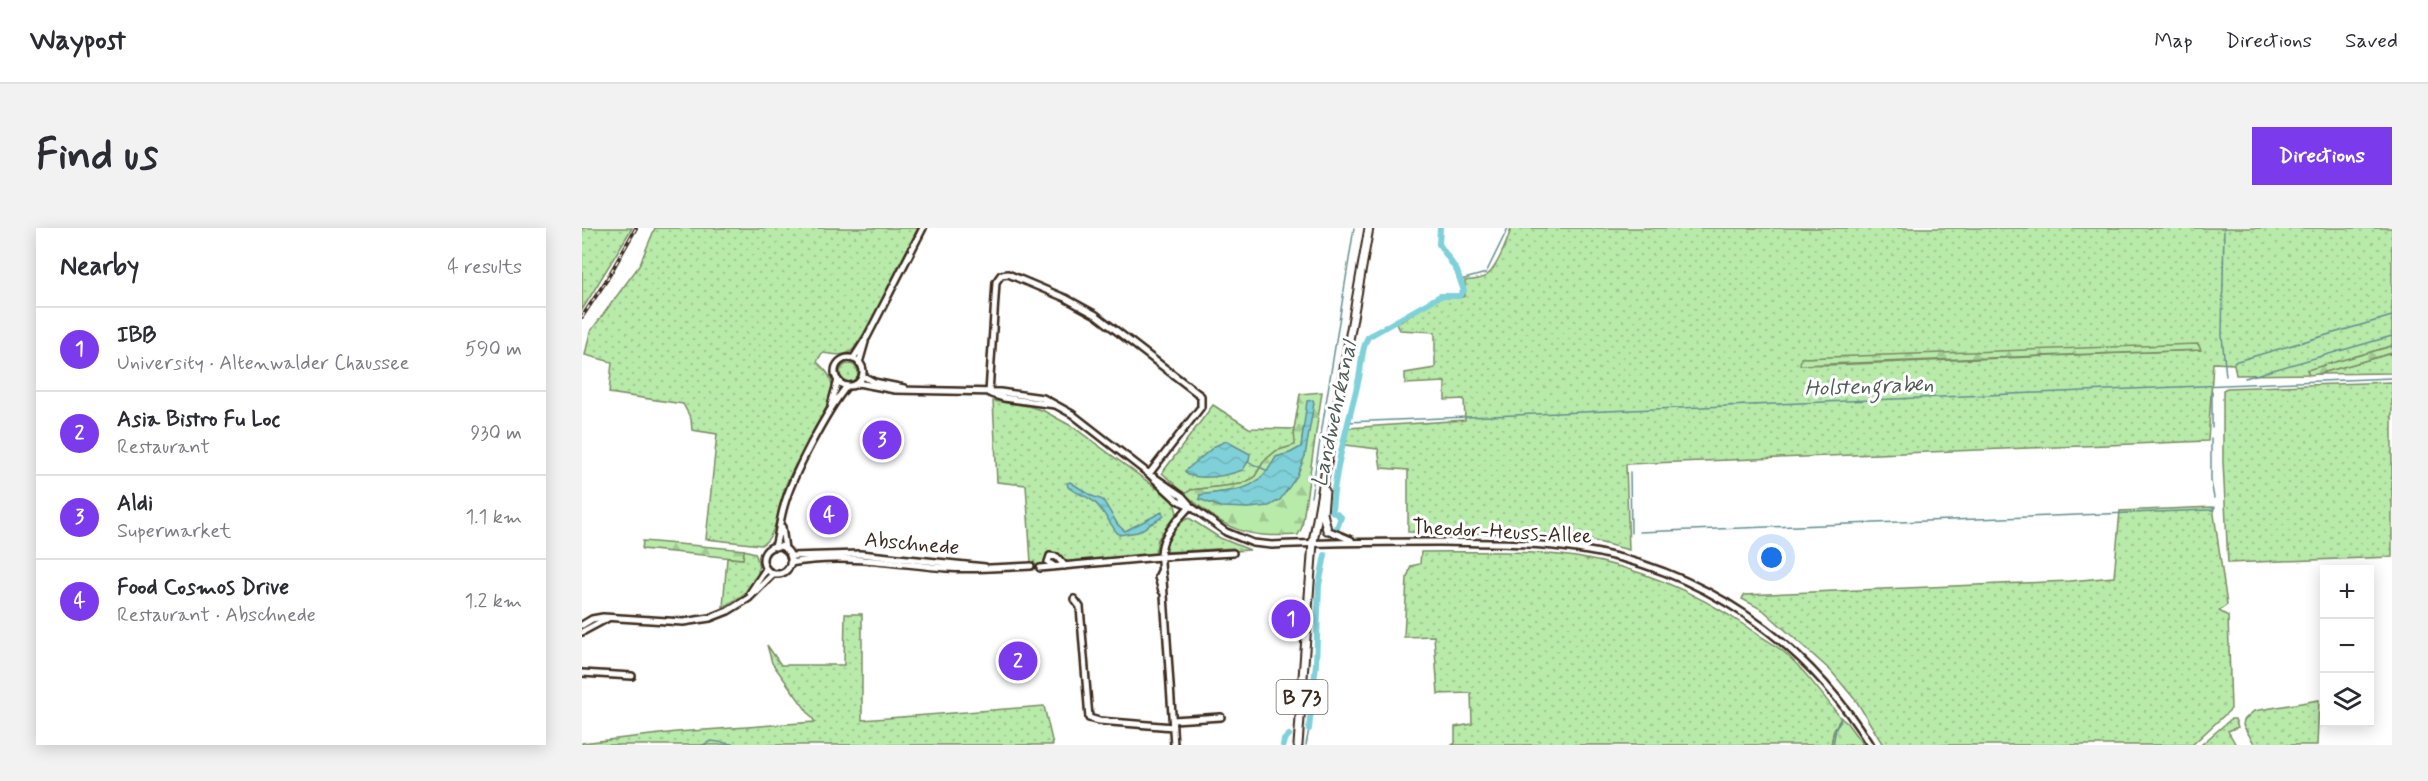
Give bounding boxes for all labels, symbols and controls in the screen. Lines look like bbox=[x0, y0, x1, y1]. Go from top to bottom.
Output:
text: Waypost bbox=[30, 23, 126, 60]
text: Map bbox=[2154, 27, 2193, 55]
text: Directions bbox=[2226, 27, 2312, 55]
text: Saved bbox=[2345, 27, 2398, 55]
button: Directions bbox=[2252, 127, 2392, 185]
text: Find us bbox=[36, 129, 158, 184]
text: Nearby bbox=[60, 250, 139, 284]
text: 4 results bbox=[447, 254, 522, 281]
text: IBB bbox=[117, 322, 156, 350]
text: 1 bbox=[75, 336, 84, 363]
text: 590 m bbox=[465, 336, 522, 363]
water label: Landwehrkanal bbox=[1306, 337, 1365, 490]
text: University · Altenwalder Chaussee bbox=[117, 350, 409, 377]
water label: Holstengraben bbox=[1804, 371, 1934, 406]
text: Asia Bistro Fu Loc bbox=[117, 406, 280, 434]
pin: 3 bbox=[862, 418, 902, 462]
text: 2 bbox=[75, 420, 84, 447]
text: 930 m bbox=[470, 420, 522, 447]
text: Restaurant bbox=[117, 434, 210, 461]
text: Aldi bbox=[117, 490, 153, 518]
pin: 4 bbox=[810, 492, 848, 538]
text: 3 bbox=[75, 504, 84, 531]
text: 1.1 km bbox=[465, 504, 522, 531]
street label: Theodor-Heuss-Allee bbox=[1411, 513, 1593, 551]
text: Supermarket bbox=[117, 518, 231, 545]
street label: Abschnede bbox=[863, 526, 960, 562]
your location bbox=[1757, 543, 1786, 572]
map controls bbox=[2320, 565, 2374, 727]
button: + bbox=[2320, 565, 2374, 619]
text: Food Cosmos Drive bbox=[117, 574, 289, 602]
text: 4 bbox=[74, 588, 85, 615]
text: 1.2 km bbox=[465, 588, 522, 615]
pin: 1 bbox=[1272, 596, 1310, 642]
text: Restaurant · Abschnede bbox=[117, 602, 316, 629]
button: − bbox=[2320, 619, 2374, 673]
pin: 2 bbox=[998, 638, 1038, 684]
button: layers bbox=[2320, 673, 2374, 727]
road number: B 73 bbox=[1276, 680, 1328, 714]

